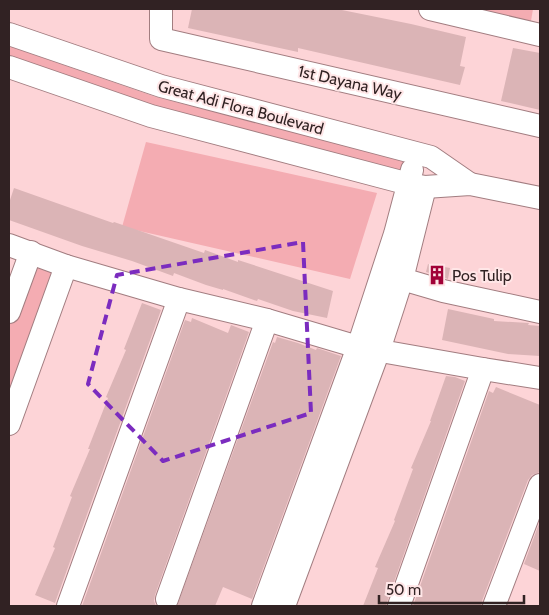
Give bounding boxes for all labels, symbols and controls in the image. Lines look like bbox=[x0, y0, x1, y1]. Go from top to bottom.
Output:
street label: 1st Dayana Way bbox=[296, 61, 403, 104]
street label: Great Adi Flora Boulevard bbox=[156, 76, 326, 139]
building icon: Pos Tulip bbox=[426, 264, 448, 286]
place label: Pos Tulip bbox=[452, 266, 512, 285]
scale bar bbox=[379, 572, 524, 604]
text: 50 m bbox=[386, 581, 421, 599]

